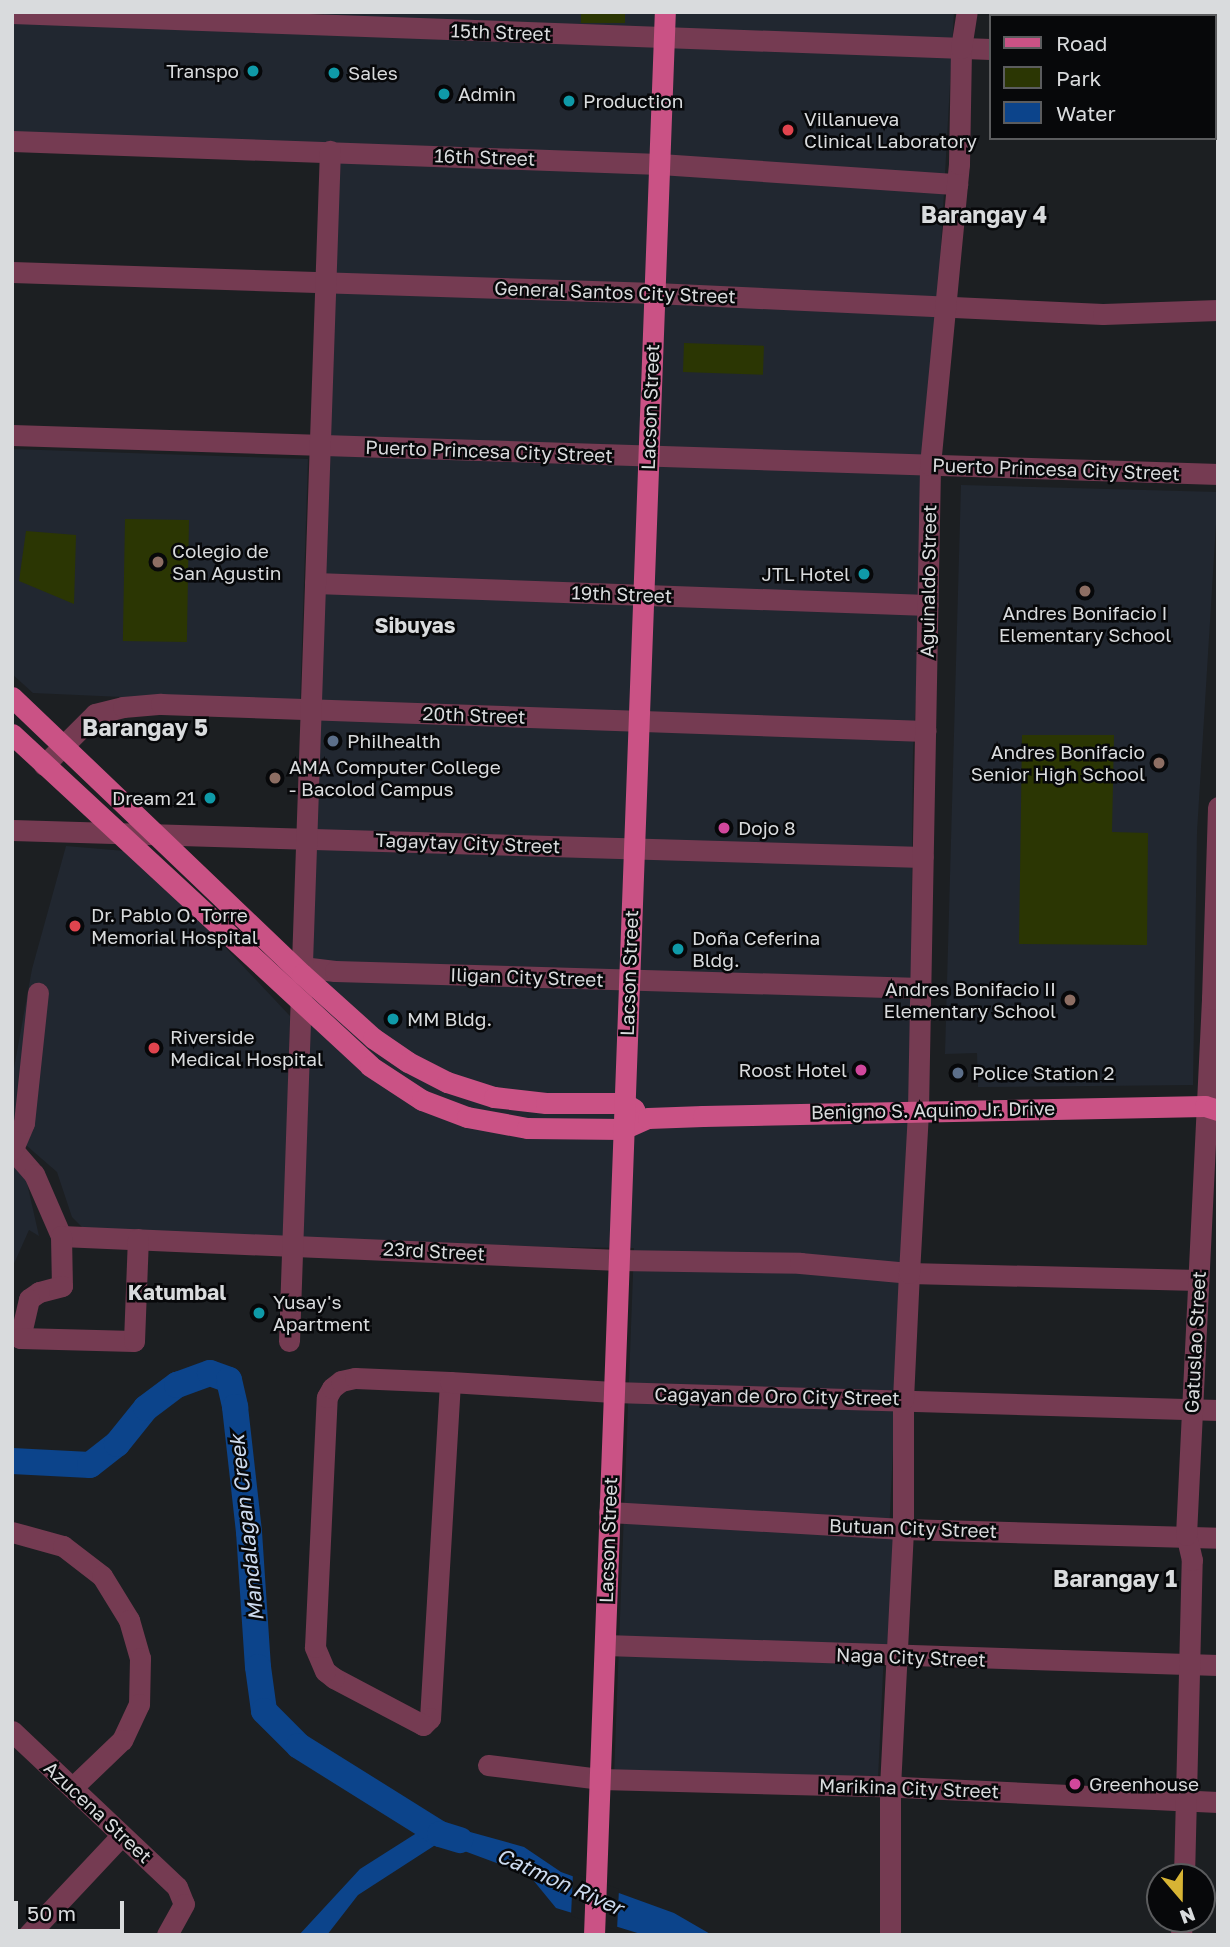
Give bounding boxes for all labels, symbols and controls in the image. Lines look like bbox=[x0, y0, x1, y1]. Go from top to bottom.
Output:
legend bbox=[988, 14, 1216, 140]
street label: 15th Street bbox=[450, 19, 552, 45]
text: Road bbox=[1056, 30, 1107, 56]
place label: Transpo bbox=[166, 60, 239, 82]
place label: Sales bbox=[348, 62, 398, 84]
marker: Transpo bbox=[245, 63, 261, 79]
marker: Sales bbox=[326, 65, 342, 81]
text: Park bbox=[1056, 65, 1101, 91]
place label: Admin bbox=[458, 83, 516, 105]
marker: Admin bbox=[436, 86, 452, 102]
place label: Production bbox=[583, 90, 683, 112]
marker: Production bbox=[561, 93, 577, 109]
text: Water bbox=[1056, 100, 1116, 126]
place label: Villanueva Clinical Laboratory bbox=[804, 108, 977, 152]
marker: Villanueva Clinical Laboratory bbox=[778, 120, 798, 140]
street label: 16th Street bbox=[434, 144, 536, 170]
district label: Barangay 4 bbox=[921, 200, 1047, 228]
street label: General Santos City Street bbox=[494, 276, 736, 308]
street label: Lacson Street bbox=[636, 344, 664, 470]
street label: Puerto Princesa City Street bbox=[365, 435, 613, 467]
street label: Puerto Princesa City Street bbox=[932, 453, 1180, 485]
street label: Aguinaldo Street bbox=[915, 504, 941, 658]
place label: Colegio de San Agustin bbox=[172, 540, 281, 584]
marker: Colegio de San Agustin bbox=[150, 554, 166, 570]
place label: JTL Hotel bbox=[762, 563, 850, 585]
marker: JTL Hotel bbox=[856, 566, 872, 582]
street label: 19th Street bbox=[571, 581, 673, 607]
marker: Andres Bonifacio I Elementary School bbox=[1077, 583, 1093, 599]
place label: Andres Bonifacio I Elementary School bbox=[999, 602, 1171, 646]
district label: Sibuyas bbox=[374, 612, 456, 638]
street label: 20th Street bbox=[422, 702, 526, 728]
district label: Barangay 5 bbox=[82, 713, 208, 741]
place label: Philhealth bbox=[347, 730, 441, 752]
marker: Philhealth bbox=[325, 733, 341, 749]
place label: Andres Bonifacio Senior High School bbox=[971, 741, 1145, 785]
marker: Andres Bonifacio Senior High School bbox=[1151, 755, 1167, 771]
place label: AMA Computer College - Bacolod Campus bbox=[289, 756, 501, 800]
marker: AMA Computer College - Bacolod Campus bbox=[267, 770, 283, 786]
place label: Dream 21 bbox=[112, 787, 196, 809]
marker: Dream 21 bbox=[202, 790, 218, 806]
place label: Dojo 8 bbox=[738, 817, 796, 839]
marker: Dojo 8 bbox=[716, 820, 732, 836]
street label: Tagaytay City Street bbox=[375, 828, 561, 858]
place label: Dr. Pablo O. Torre Memorial Hospital bbox=[91, 904, 258, 948]
street label: Lacson Street bbox=[615, 910, 643, 1036]
marker: Dr. Pablo O. Torre Memorial Hospital bbox=[65, 916, 85, 936]
place label: Doña Ceferina Bldg. bbox=[692, 927, 820, 971]
marker: Doña Ceferina Bldg. bbox=[670, 941, 686, 957]
street label: Iligan City Street bbox=[450, 963, 604, 991]
place label: Andres Bonifacio II Elementary School bbox=[883, 978, 1056, 1022]
marker: Andres Bonifacio II Elementary School bbox=[1062, 992, 1078, 1008]
place label: MM Bldg. bbox=[407, 1008, 492, 1030]
marker: MM Bldg. bbox=[385, 1011, 401, 1027]
place label: Riverside Medical Hospital bbox=[170, 1026, 323, 1070]
marker: Riverside Medical Hospital bbox=[144, 1038, 164, 1058]
place label: Roost Hotel bbox=[739, 1059, 847, 1081]
marker: Roost Hotel bbox=[853, 1062, 869, 1078]
place label: Police Station 2 bbox=[972, 1062, 1114, 1084]
marker: Police Station 2 bbox=[950, 1065, 966, 1081]
street label: Benigno S. Aquino Jr. Drive bbox=[811, 1096, 1055, 1124]
street label: 23rd Street bbox=[382, 1237, 486, 1265]
street label: Gatuslao Street bbox=[1180, 1270, 1210, 1414]
district label: Katumbal bbox=[128, 1279, 226, 1305]
place label: Yusay's Apartment bbox=[273, 1291, 370, 1335]
marker: Yusay's Apartment bbox=[251, 1305, 267, 1321]
street label: Cagayan de Oro City Street bbox=[654, 1382, 900, 1410]
water label: Mandalagan Creek bbox=[224, 1433, 268, 1623]
street label: Lacson Street bbox=[594, 1477, 622, 1603]
street label: Butuan City Street bbox=[829, 1514, 997, 1542]
district label: Barangay 1 bbox=[1053, 1564, 1177, 1592]
street label: Naga City Street bbox=[836, 1643, 986, 1671]
street label: Azucena Street bbox=[39, 1756, 157, 1868]
street label: Marikina City Street bbox=[819, 1773, 999, 1803]
place label: Greenhouse bbox=[1089, 1773, 1199, 1795]
marker: Greenhouse bbox=[1067, 1776, 1083, 1792]
water label: Catmon River bbox=[493, 1842, 627, 1920]
north arrow bbox=[1146, 1863, 1216, 1933]
scale bar bbox=[18, 1888, 128, 1932]
text: 50 m bbox=[27, 1900, 76, 1926]
text: N bbox=[1177, 1903, 1198, 1930]

